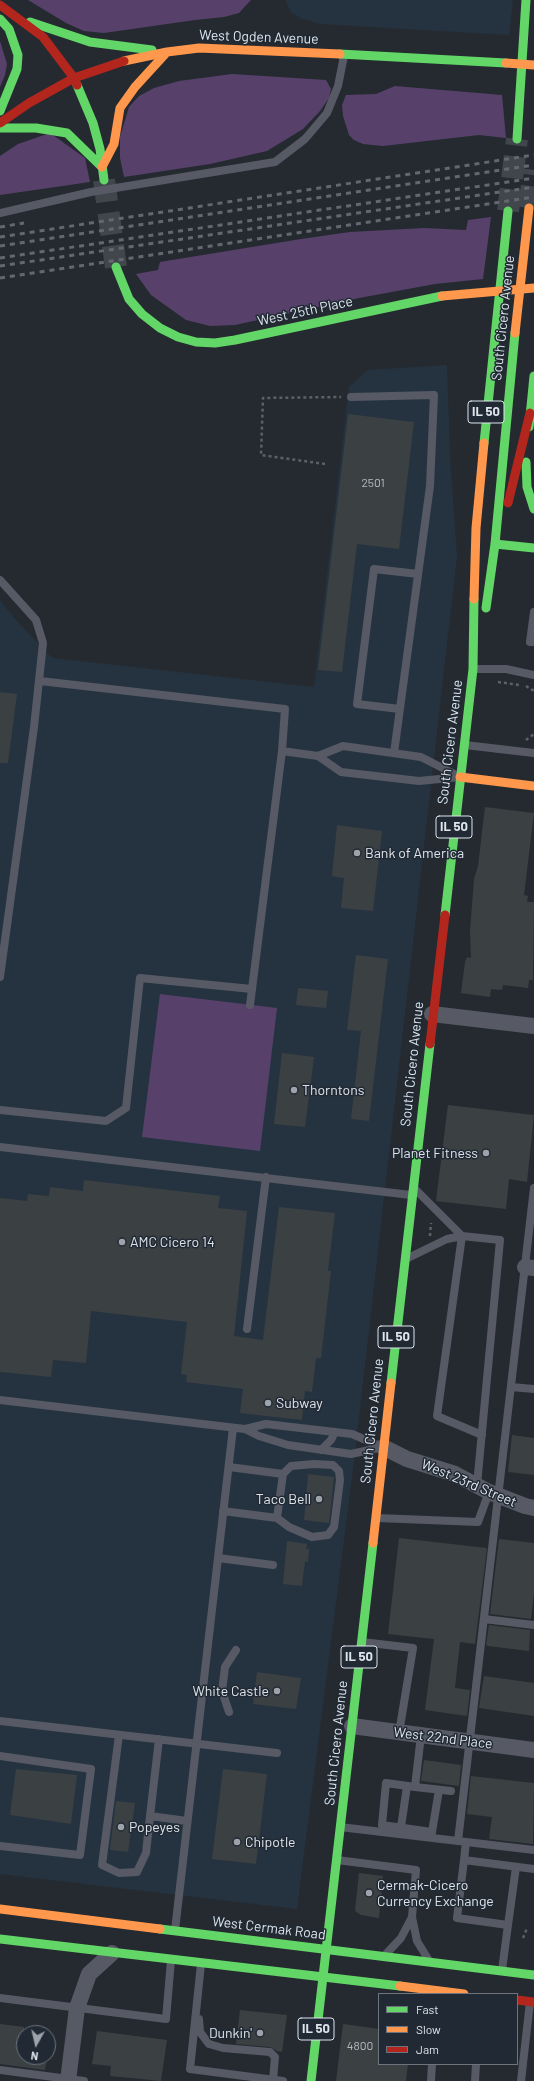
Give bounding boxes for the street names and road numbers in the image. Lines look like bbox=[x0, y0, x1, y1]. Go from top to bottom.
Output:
street label: West Ogden Avenue bbox=[199, 27, 319, 47]
street label: South Cicero Avenue bbox=[488, 255, 518, 381]
street label: West 25th Place bbox=[256, 293, 354, 329]
road number: IL 50 bbox=[468, 401, 504, 423]
street label: South Cicero Avenue bbox=[434, 679, 466, 805]
road number: IL 50 bbox=[436, 816, 472, 838]
street label: South Cicero Avenue bbox=[397, 1001, 427, 1127]
road number: IL 50 bbox=[378, 1326, 414, 1348]
street label: South Cicero Avenue bbox=[357, 1358, 387, 1484]
street label: West 23rd Street bbox=[419, 1455, 519, 1511]
road number: IL 50 bbox=[341, 1646, 377, 1668]
street label: South Cicero Avenue bbox=[321, 1680, 351, 1806]
street label: West 22nd Place bbox=[392, 1724, 494, 1752]
street label: West Cermak Road bbox=[211, 1913, 327, 1943]
road number: IL 50 bbox=[298, 2018, 334, 2040]

